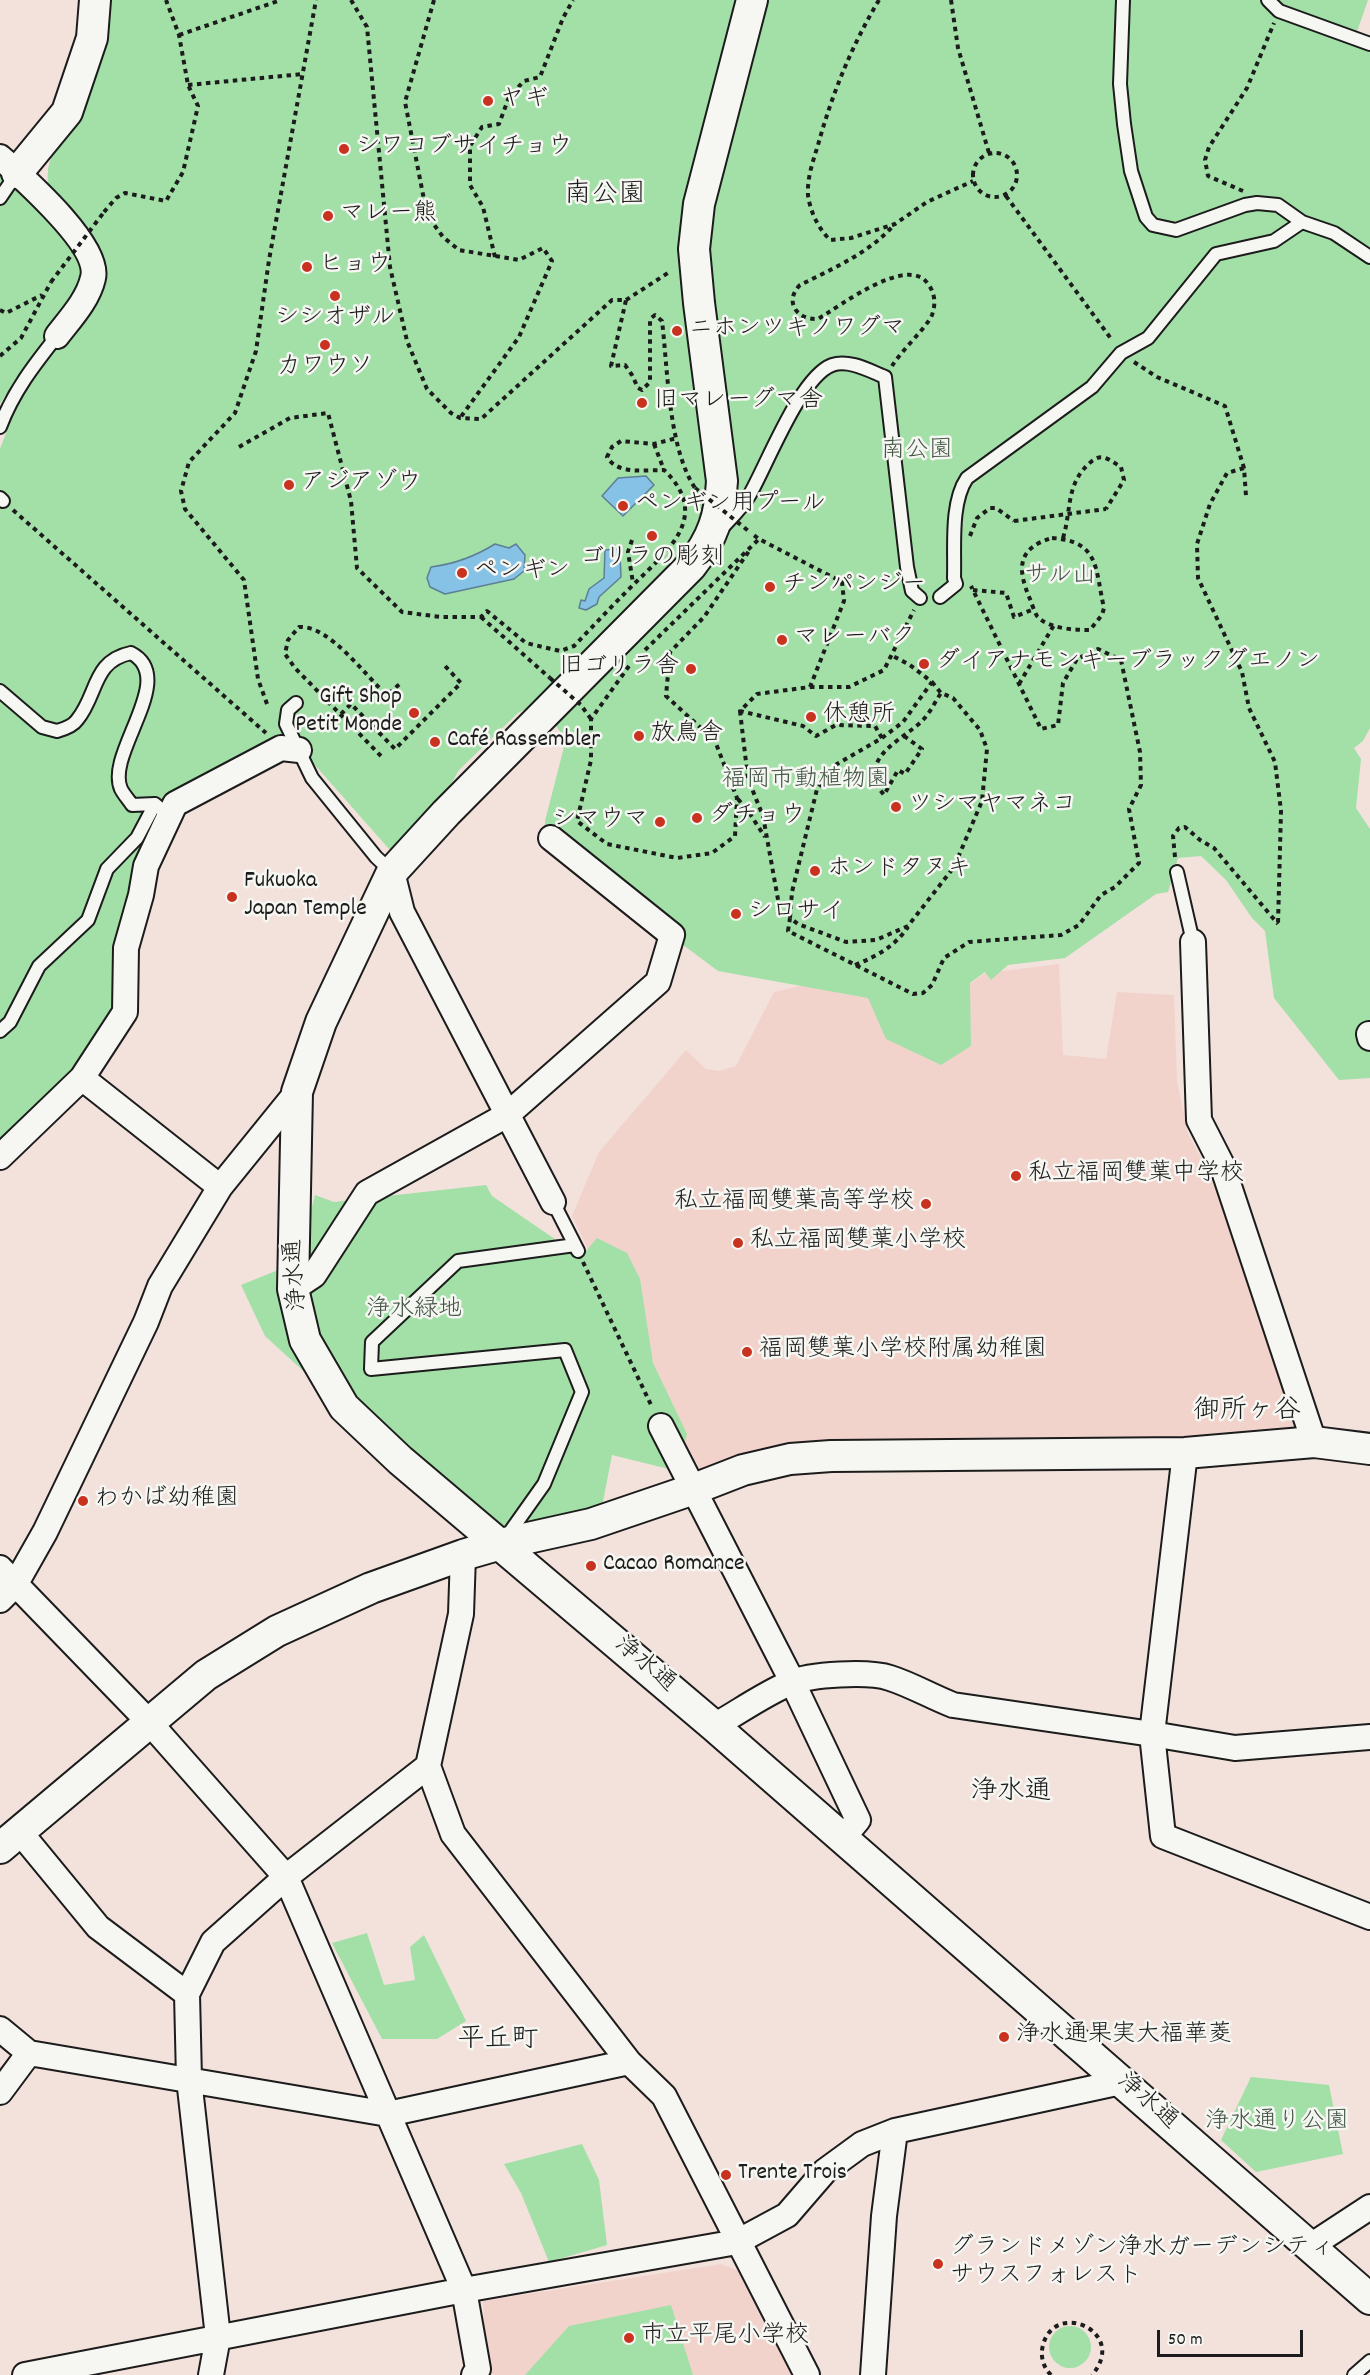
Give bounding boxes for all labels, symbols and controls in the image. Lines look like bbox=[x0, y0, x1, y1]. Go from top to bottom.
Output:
place label: ヤギ bbox=[500, 87, 548, 115]
marker: ヤギ bbox=[481, 94, 495, 108]
place label: シワコブサイチョウ bbox=[356, 135, 572, 163]
marker: シワコブサイチョウ bbox=[337, 142, 351, 156]
district label: 南公園 bbox=[565, 181, 645, 213]
place label: マレー熊 bbox=[340, 202, 437, 230]
marker: マレー熊 bbox=[321, 209, 335, 223]
place label: ヒョウ bbox=[319, 253, 391, 281]
marker: ヒョウ bbox=[300, 260, 314, 274]
marker: シシオザル bbox=[328, 289, 342, 303]
place label: シシオザル bbox=[275, 306, 395, 334]
place label: ニホンツキノワグマ bbox=[689, 317, 905, 345]
marker: ニホンツキノワグマ bbox=[670, 324, 684, 338]
marker: カワウソ bbox=[318, 338, 332, 352]
place label: カワウソ bbox=[277, 355, 373, 383]
place label: 旧マレーグマ舎 bbox=[654, 389, 823, 417]
marker: 旧マレーグマ舎 bbox=[635, 396, 649, 410]
park label: 南公園 bbox=[881, 439, 953, 467]
place label: アジアゾウ bbox=[301, 471, 421, 499]
marker: アジアゾウ bbox=[282, 478, 296, 492]
place label: ペンギン用プール bbox=[635, 492, 826, 520]
marker: ペンギン用プール bbox=[616, 499, 630, 513]
marker: ゴリラの彫刻 bbox=[645, 529, 659, 543]
place label: ゴリラの彫刻 bbox=[580, 546, 724, 574]
place label: ペンギン bbox=[474, 559, 570, 587]
park label: サル山 bbox=[1024, 564, 1096, 592]
marker: ペンギン bbox=[455, 566, 469, 580]
place label: チンパンジー bbox=[782, 573, 926, 601]
marker: チンパンジー bbox=[763, 580, 777, 594]
place label: マレーバク bbox=[794, 626, 915, 654]
marker: マレーバク bbox=[775, 633, 789, 647]
place label: ダイアナモンキーブラックグエノン bbox=[936, 650, 1320, 678]
place label: 旧ゴリラ舎 bbox=[559, 655, 679, 683]
marker: ダイアナモンキーブラックグエノン bbox=[917, 657, 931, 671]
marker: 旧ゴリラ舎 bbox=[684, 662, 698, 676]
place label: Gift Shop Petit Monde bbox=[295, 685, 402, 741]
place label: 休憩所 bbox=[823, 703, 895, 731]
marker: Gift Shop Petit Monde bbox=[407, 706, 421, 720]
marker: 休憩所 bbox=[804, 710, 818, 724]
place label: 放鳥舎 bbox=[651, 722, 723, 750]
place label: Café Rassembler bbox=[447, 728, 600, 756]
marker: 放鳥舎 bbox=[632, 729, 646, 743]
marker: Café Rassembler bbox=[428, 735, 442, 749]
park label: 福岡市動植物園 bbox=[722, 768, 890, 796]
place label: ツシマヤマネコ bbox=[908, 793, 1076, 821]
marker: ツシマヤマネコ bbox=[889, 800, 903, 814]
place label: ダチョウ bbox=[709, 804, 805, 832]
place label: シマウマ bbox=[552, 808, 648, 836]
marker: ダチョウ bbox=[690, 811, 704, 825]
marker: シマウマ bbox=[653, 815, 667, 829]
place label: ホンドタヌキ bbox=[827, 857, 971, 885]
marker: ホンドタヌキ bbox=[808, 864, 822, 878]
place label: Fukuoka Japan Temple bbox=[244, 869, 367, 925]
marker: Fukuoka Japan Temple bbox=[225, 890, 239, 904]
place label: シロサイ bbox=[748, 900, 844, 928]
marker: シロサイ bbox=[729, 907, 743, 921]
place label: 私立福岡雙葉中学校 bbox=[1028, 1162, 1244, 1190]
marker: 私立福岡雙葉中学校 bbox=[1009, 1169, 1023, 1183]
place label: 私立福岡雙葉高等学校 bbox=[674, 1190, 914, 1218]
marker: 私立福岡雙葉高等学校 bbox=[919, 1197, 933, 1211]
place label: 私立福岡雙葉小学校 bbox=[750, 1229, 966, 1257]
marker: 私立福岡雙葉小学校 bbox=[731, 1236, 745, 1250]
street label: 浄水通 bbox=[281, 1238, 315, 1312]
park label: 浄水緑地 bbox=[366, 1298, 462, 1326]
place label: 福岡雙葉小学校附属幼稚園 bbox=[759, 1338, 1047, 1366]
marker: 福岡雙葉小学校附属幼稚園 bbox=[740, 1345, 754, 1359]
district label: 御所ヶ谷 bbox=[1193, 1397, 1301, 1429]
place label: わかば幼稚園 bbox=[95, 1487, 239, 1515]
marker: わかば幼稚園 bbox=[76, 1494, 90, 1508]
place label: Cacao Romance bbox=[603, 1552, 745, 1580]
marker: Cacao Romance bbox=[584, 1559, 598, 1573]
street label: 浄水通 bbox=[607, 1632, 681, 1700]
district label: 浄水通 bbox=[971, 1778, 1051, 1810]
place label: 浄水通果実大福華菱 bbox=[1016, 2023, 1232, 2051]
district label: 平丘町 bbox=[458, 2026, 538, 2058]
marker: 浄水通果実大福華菱 bbox=[997, 2030, 1011, 2044]
street label: 浄水通 bbox=[1109, 2069, 1183, 2137]
park label: 浄水通り公園 bbox=[1205, 2110, 1349, 2138]
place label: Trente Trois bbox=[738, 2161, 847, 2189]
marker: Trente Trois bbox=[719, 2168, 733, 2182]
place label: グランドメゾン浄水ガーデンシティ サウスフォレスト bbox=[950, 2236, 1334, 2292]
marker: グランドメゾン浄水ガーデンシティ サウスフォレスト bbox=[931, 2257, 945, 2271]
scale bar bbox=[1160, 2318, 1306, 2356]
place label: 市立平尾小学校 bbox=[641, 2324, 809, 2352]
text: 50 m bbox=[1168, 2328, 1203, 2353]
marker: 市立平尾小学校 bbox=[622, 2331, 636, 2345]

